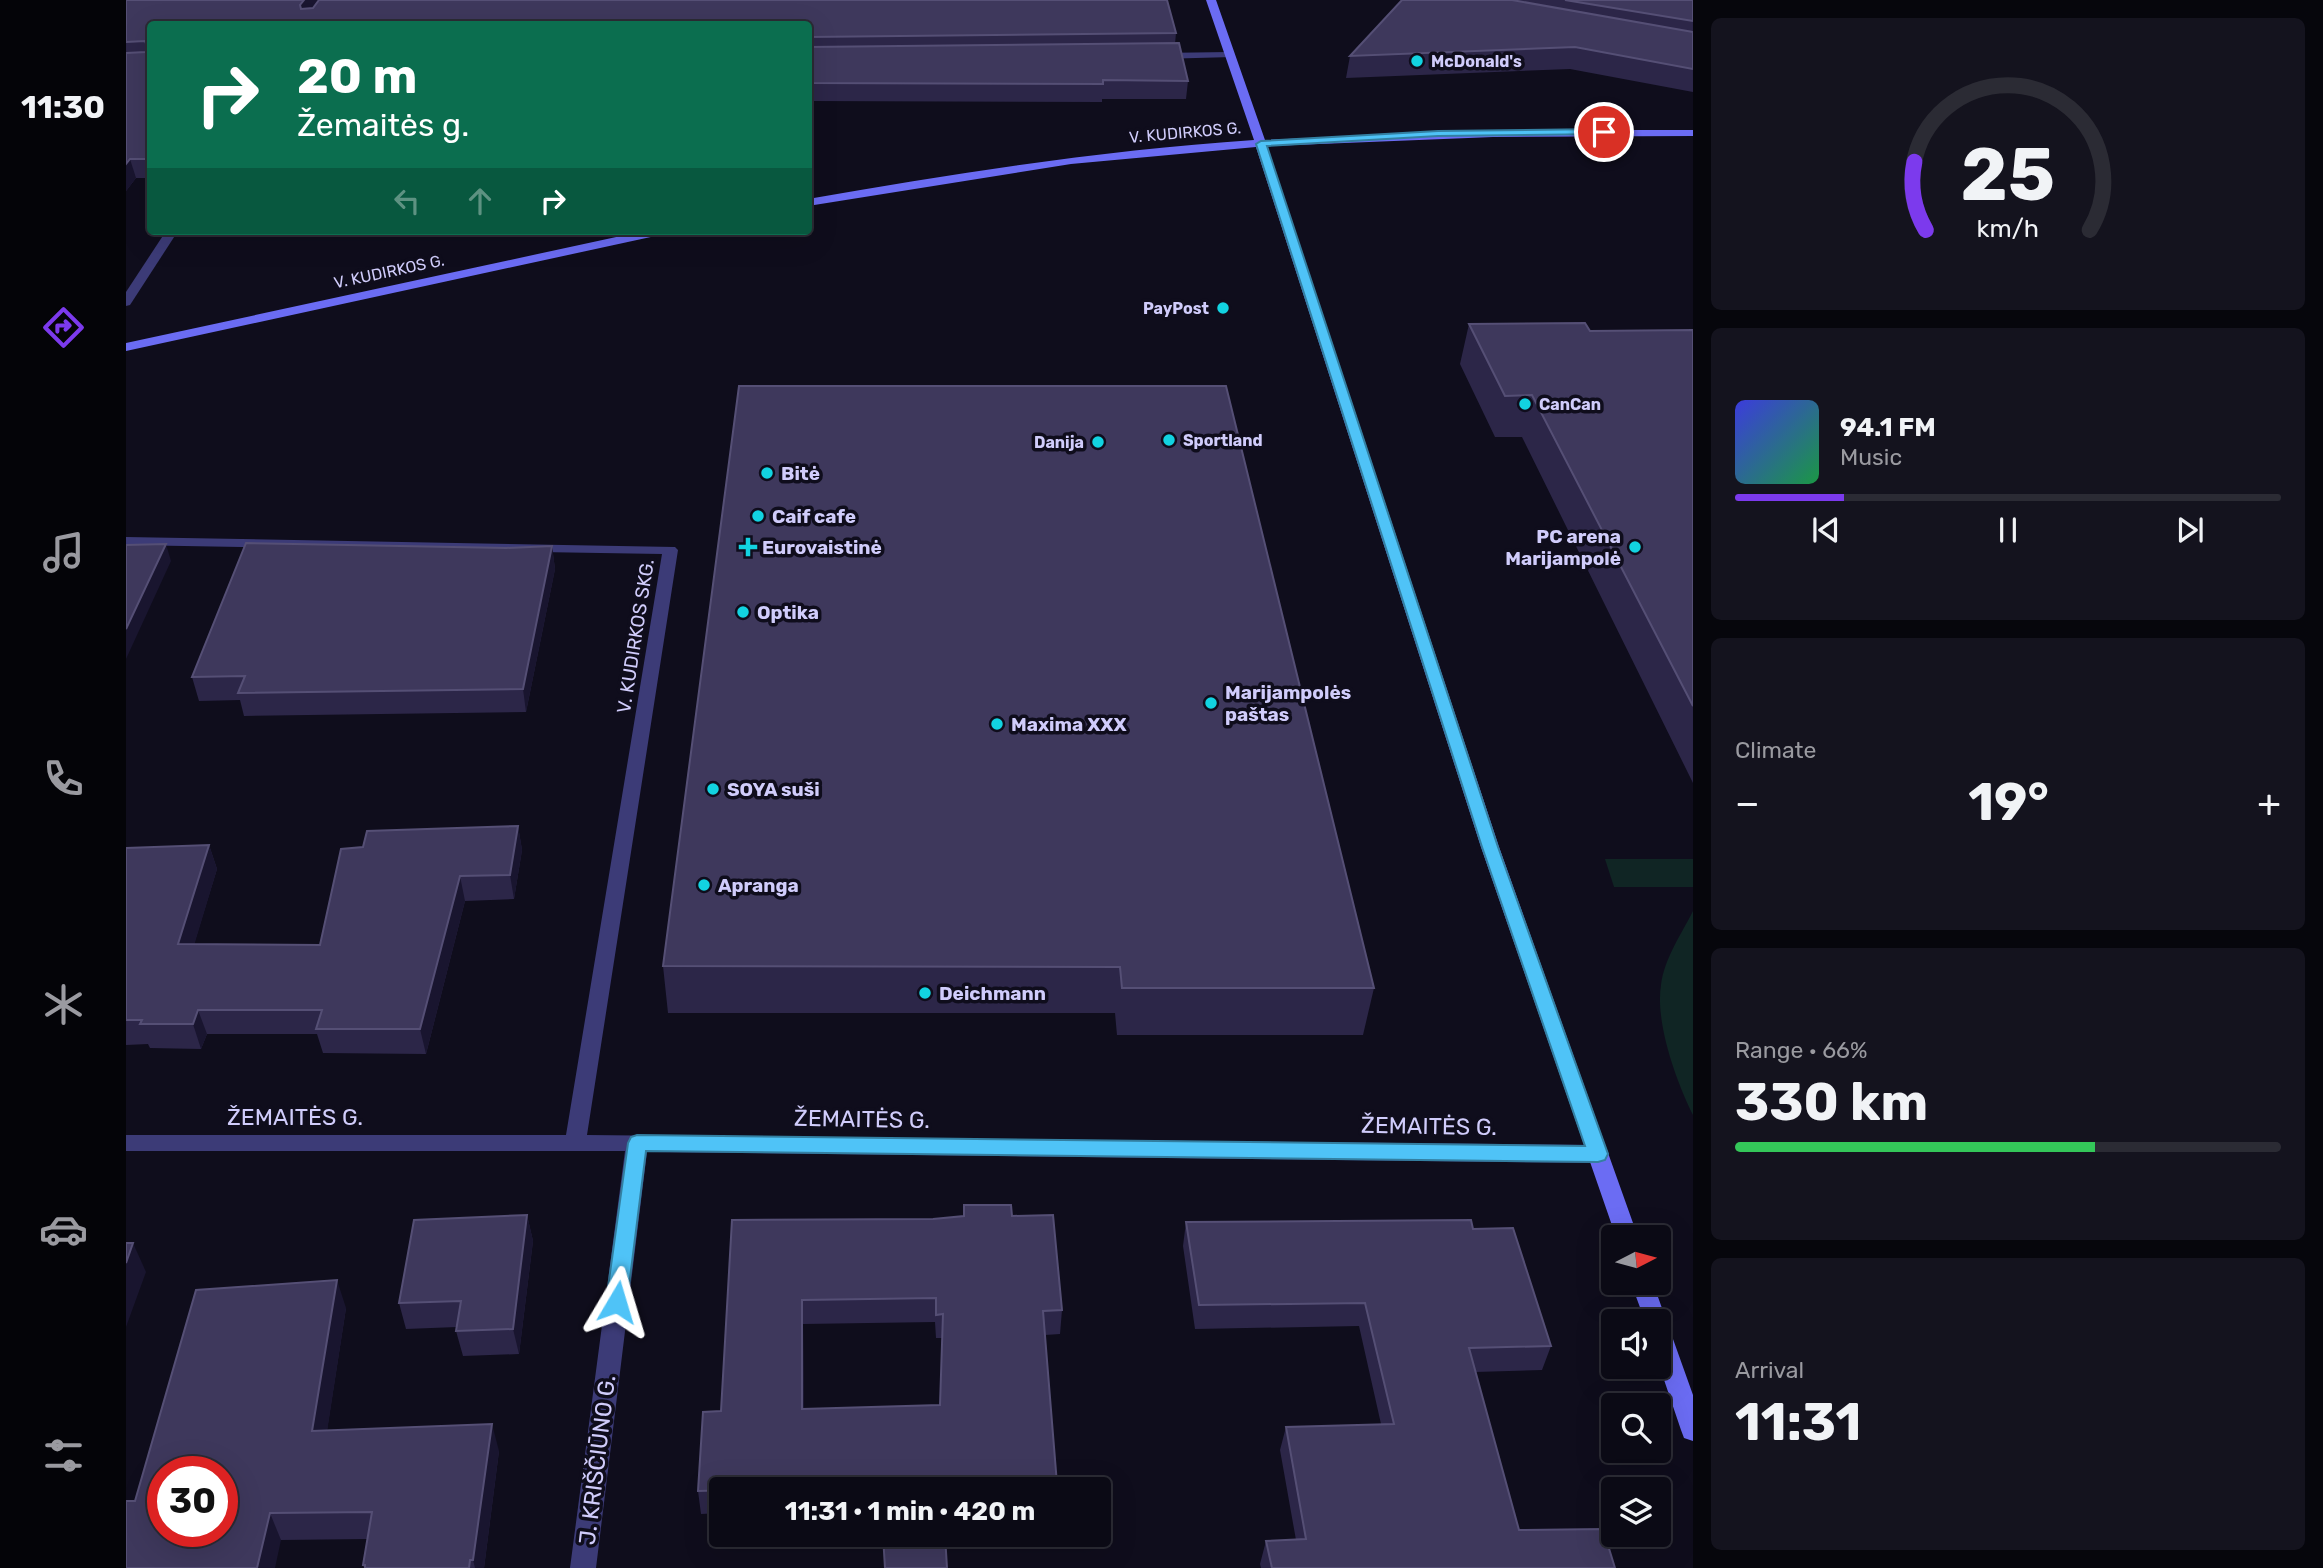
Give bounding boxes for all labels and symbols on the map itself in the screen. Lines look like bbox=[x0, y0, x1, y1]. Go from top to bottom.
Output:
place label: McDonald's bbox=[1431, 52, 1522, 71]
marker: McDonald's bbox=[1409, 53, 1425, 69]
pin bbox=[1574, 102, 1634, 162]
street label: V. KUDIRKOS G. bbox=[1128, 118, 1242, 147]
street label: V. KUDIRKOS G. bbox=[332, 251, 446, 292]
place label: PayPost bbox=[1143, 299, 1210, 318]
marker: PayPost bbox=[1215, 300, 1231, 316]
place label: CanCan bbox=[1539, 395, 1601, 414]
marker: CanCan bbox=[1517, 396, 1533, 412]
place label: Sportland bbox=[1183, 431, 1263, 450]
marker: Sportland bbox=[1161, 432, 1177, 448]
place label: Danija bbox=[1034, 433, 1084, 452]
marker: Danija bbox=[1090, 434, 1106, 450]
place label: Bitė bbox=[781, 462, 820, 485]
marker: Bitė bbox=[759, 465, 775, 481]
place label: Caif cafe bbox=[772, 505, 856, 528]
marker: Caif cafe bbox=[750, 508, 766, 524]
place label: PC arena Marijampolė bbox=[1505, 525, 1621, 570]
place label: Eurovaistinė bbox=[762, 536, 882, 559]
marker: Eurovaistinė bbox=[740, 539, 756, 555]
marker: PC arena Marijampolė bbox=[1627, 539, 1643, 555]
street label: V. KUDIRKOS SKG. bbox=[612, 557, 659, 715]
place label: Optika bbox=[757, 601, 819, 624]
marker: Optika bbox=[735, 604, 751, 620]
place label: Marijampolės paštas bbox=[1225, 681, 1351, 726]
marker: Marijampolės paštas bbox=[1203, 695, 1219, 711]
place label: Maxima XXX bbox=[1011, 713, 1127, 736]
marker: Maxima XXX bbox=[989, 716, 1005, 732]
place label: SOYA suši bbox=[727, 778, 820, 801]
marker: SOYA suši bbox=[705, 781, 721, 797]
place label: Apranga bbox=[718, 874, 799, 897]
marker: Apranga bbox=[696, 877, 712, 893]
place label: Deichmann bbox=[939, 982, 1046, 1005]
marker: Deichmann bbox=[917, 985, 933, 1001]
street label: ŽEMAITĖS G. bbox=[227, 1103, 363, 1131]
street label: ŽEMAITĖS G. bbox=[794, 1104, 930, 1134]
street label: ŽEMAITĖS G. bbox=[1361, 1111, 1497, 1141]
north arrow bbox=[1601, 1225, 1671, 1295]
position arrow bbox=[580, 1265, 654, 1339]
street label: J. KRIŠČIŪNO G. bbox=[573, 1373, 621, 1547]
speed limit sign: 30 bbox=[147, 1456, 238, 1547]

